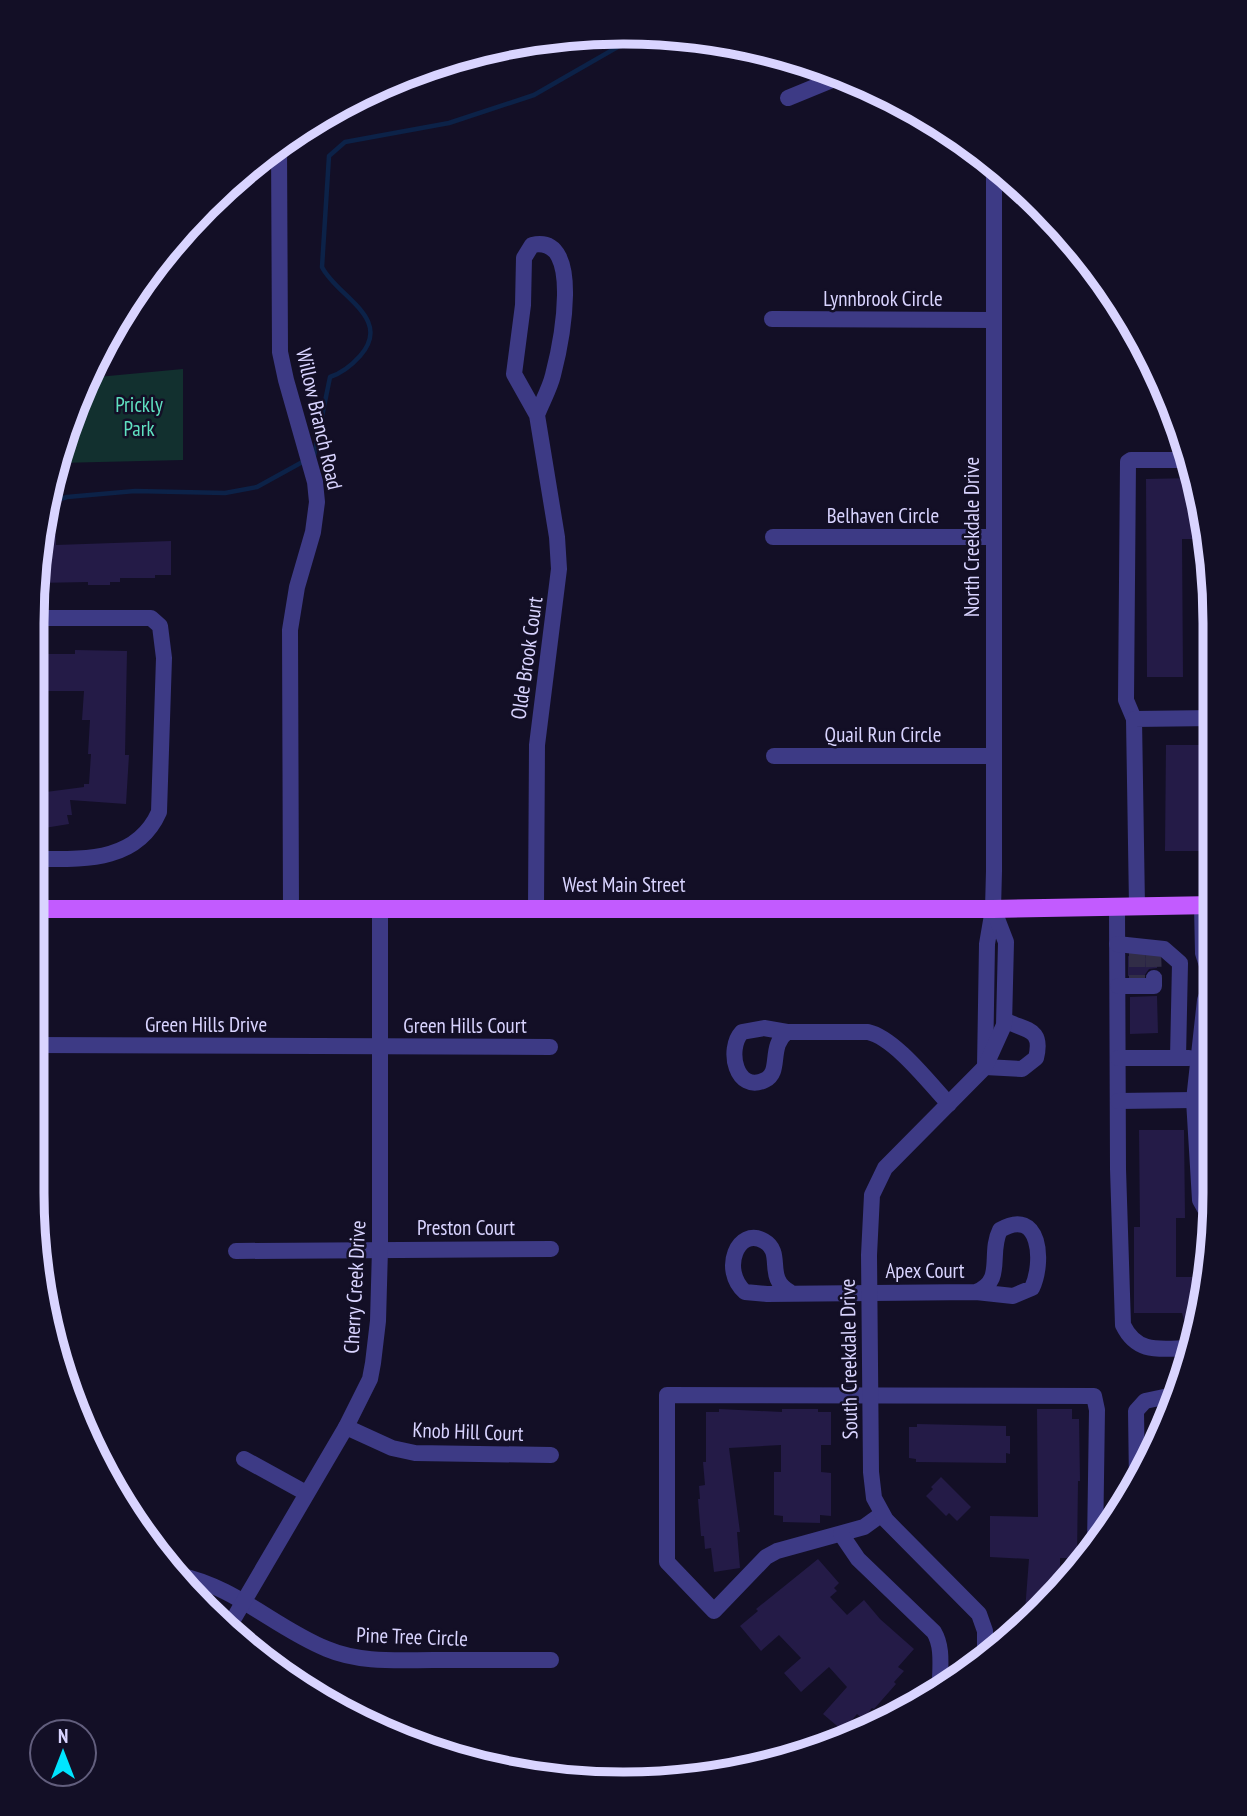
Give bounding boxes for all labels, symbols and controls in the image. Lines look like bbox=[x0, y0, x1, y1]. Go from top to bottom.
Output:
street label: Lynnbrook Circle bbox=[823, 285, 943, 312]
street label: Willow Branch Road bbox=[290, 346, 349, 492]
park label: Prickly Park bbox=[115, 391, 163, 442]
street label: North Creekdale Drive bbox=[958, 457, 985, 617]
street label: Belhaven Circle bbox=[827, 502, 939, 529]
street label: Olde Brook Court bbox=[505, 595, 549, 721]
street label: Quail Run Circle bbox=[825, 721, 941, 748]
street label: West Main Street bbox=[563, 871, 686, 898]
street label: Green Hills Drive bbox=[145, 1011, 267, 1038]
street label: Green Hills Court bbox=[403, 1012, 527, 1039]
street label: Preston Court bbox=[417, 1214, 515, 1241]
street label: Cherry Creek Drive bbox=[338, 1220, 371, 1354]
street label: Apex Court bbox=[885, 1257, 965, 1284]
street label: South Creekdale Drive bbox=[834, 1278, 863, 1440]
street label: Knob Hill Court bbox=[412, 1416, 524, 1447]
street label: Pine Tree Circle bbox=[356, 1621, 468, 1652]
north arrow bbox=[28, 1718, 98, 1788]
text: N bbox=[58, 1724, 68, 1748]

